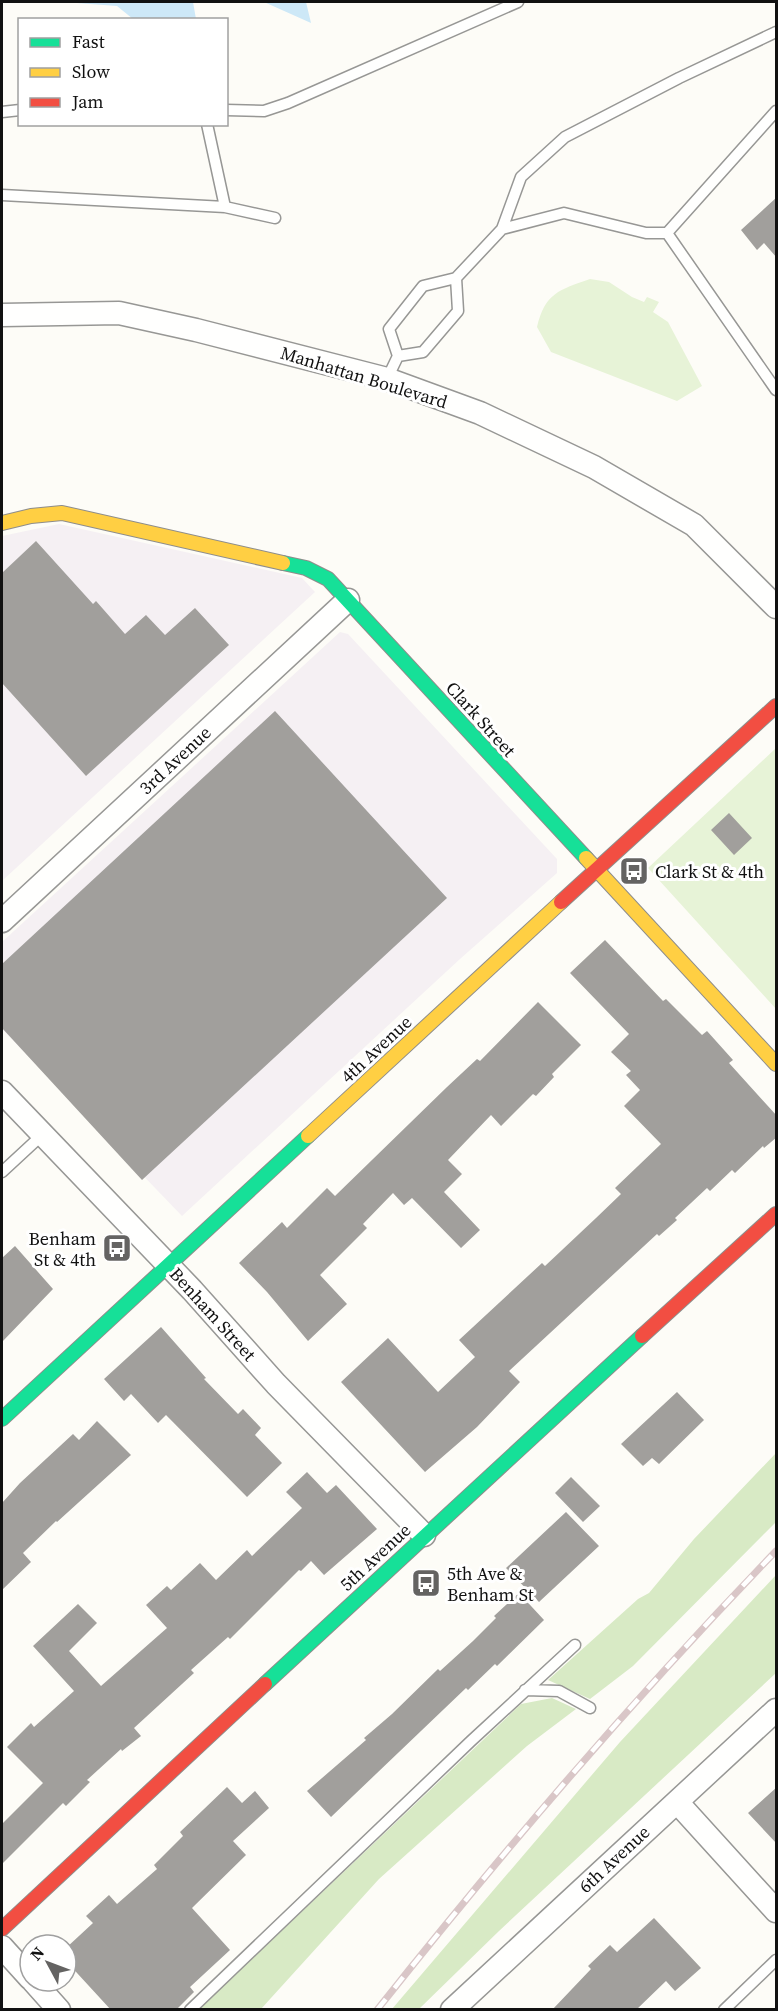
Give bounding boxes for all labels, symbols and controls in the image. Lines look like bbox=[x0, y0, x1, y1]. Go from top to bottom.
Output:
legend bbox=[18, 18, 228, 126]
text: Fast bbox=[72, 29, 105, 54]
text: Slow bbox=[72, 59, 110, 84]
text: Jam bbox=[71, 89, 104, 114]
street label: Manhattan Boulevard bbox=[277, 340, 451, 414]
street label: Clark Street bbox=[440, 676, 522, 762]
street label: 3rd Avenue bbox=[134, 720, 216, 800]
bus stop icon: Clark St & 4th bbox=[618, 855, 650, 887]
place label: Clark St & 4th bbox=[655, 859, 764, 884]
street label: 4th Avenue bbox=[335, 1010, 417, 1088]
place label: Benham St & 4th bbox=[28, 1226, 96, 1272]
bus stop icon: Benham St & 4th bbox=[101, 1232, 133, 1264]
street label: Benham Street bbox=[164, 1262, 262, 1366]
street label: 5th Avenue bbox=[334, 1518, 416, 1596]
place label: 5th Ave & Benham St bbox=[447, 1561, 534, 1607]
bus stop icon: 5th Ave & Benham St bbox=[410, 1567, 442, 1599]
street label: 6th Avenue bbox=[573, 1820, 655, 1898]
north arrow bbox=[18, 1933, 78, 1993]
text: N bbox=[25, 1941, 49, 1965]

